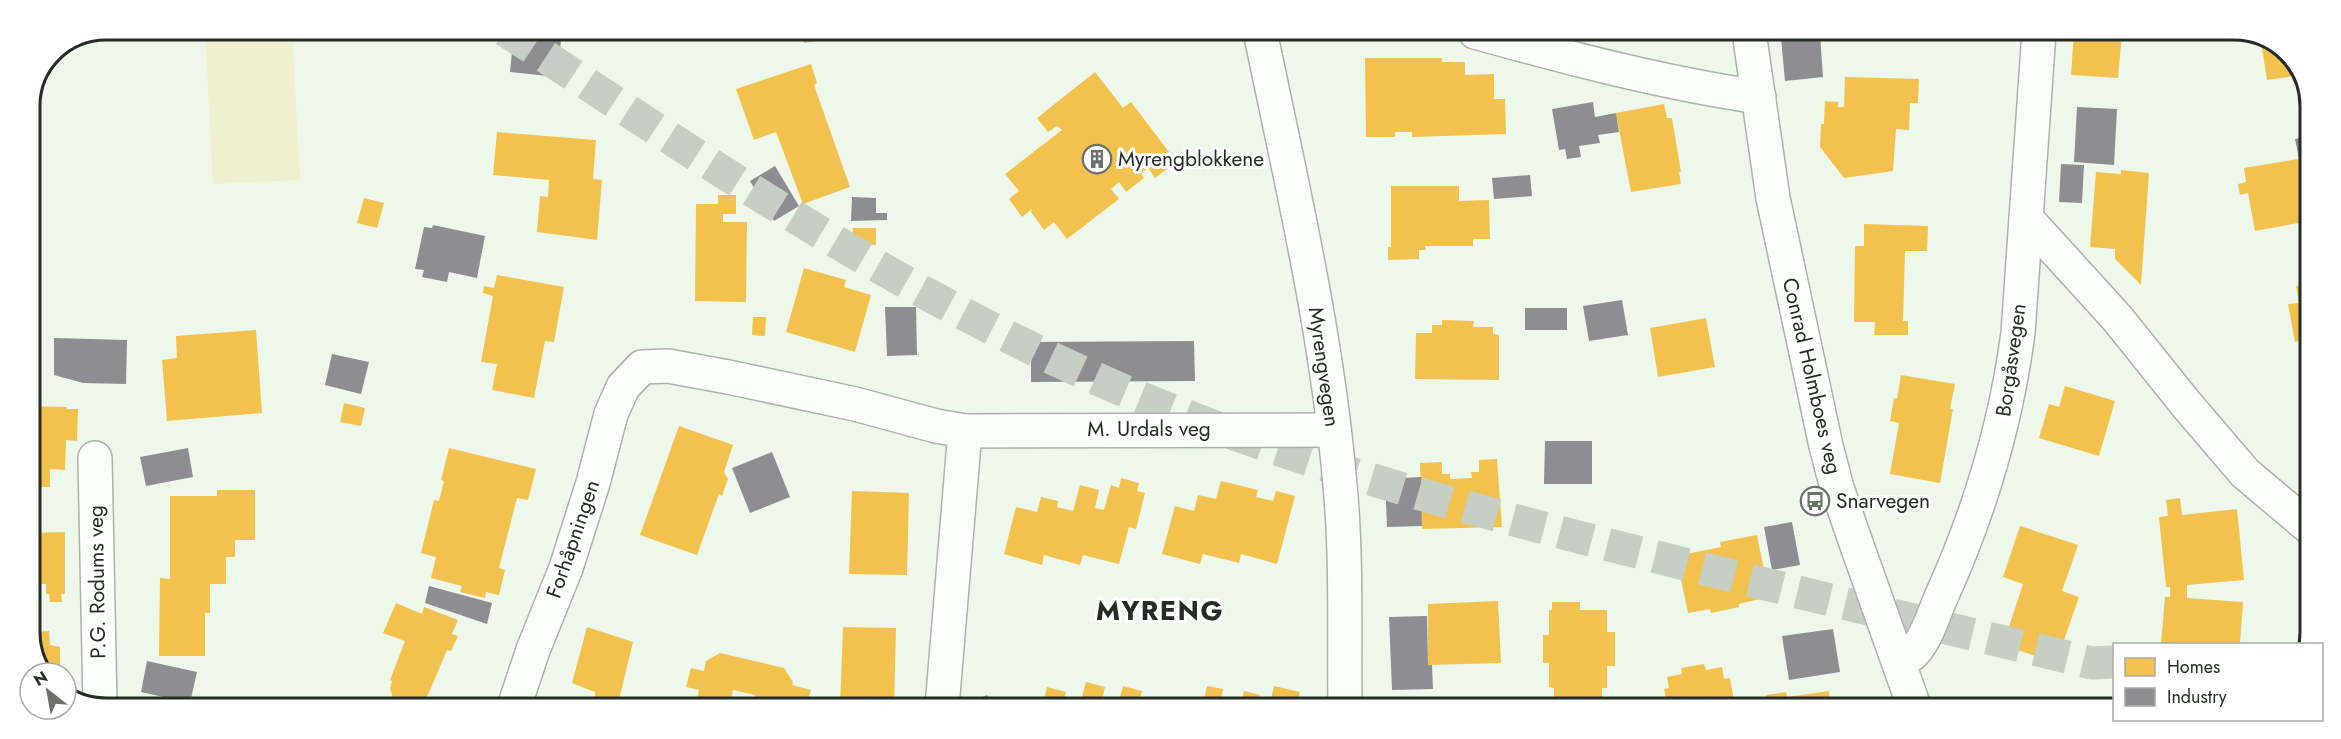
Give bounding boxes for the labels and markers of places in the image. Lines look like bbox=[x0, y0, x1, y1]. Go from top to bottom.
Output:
building icon: Myrengblokkene bbox=[1081, 143, 1113, 175]
place label: Myrengblokkene bbox=[1118, 144, 1264, 174]
bus stop icon: Snarvegen bbox=[1799, 485, 1831, 517]
place label: Snarvegen bbox=[1836, 486, 1930, 516]

